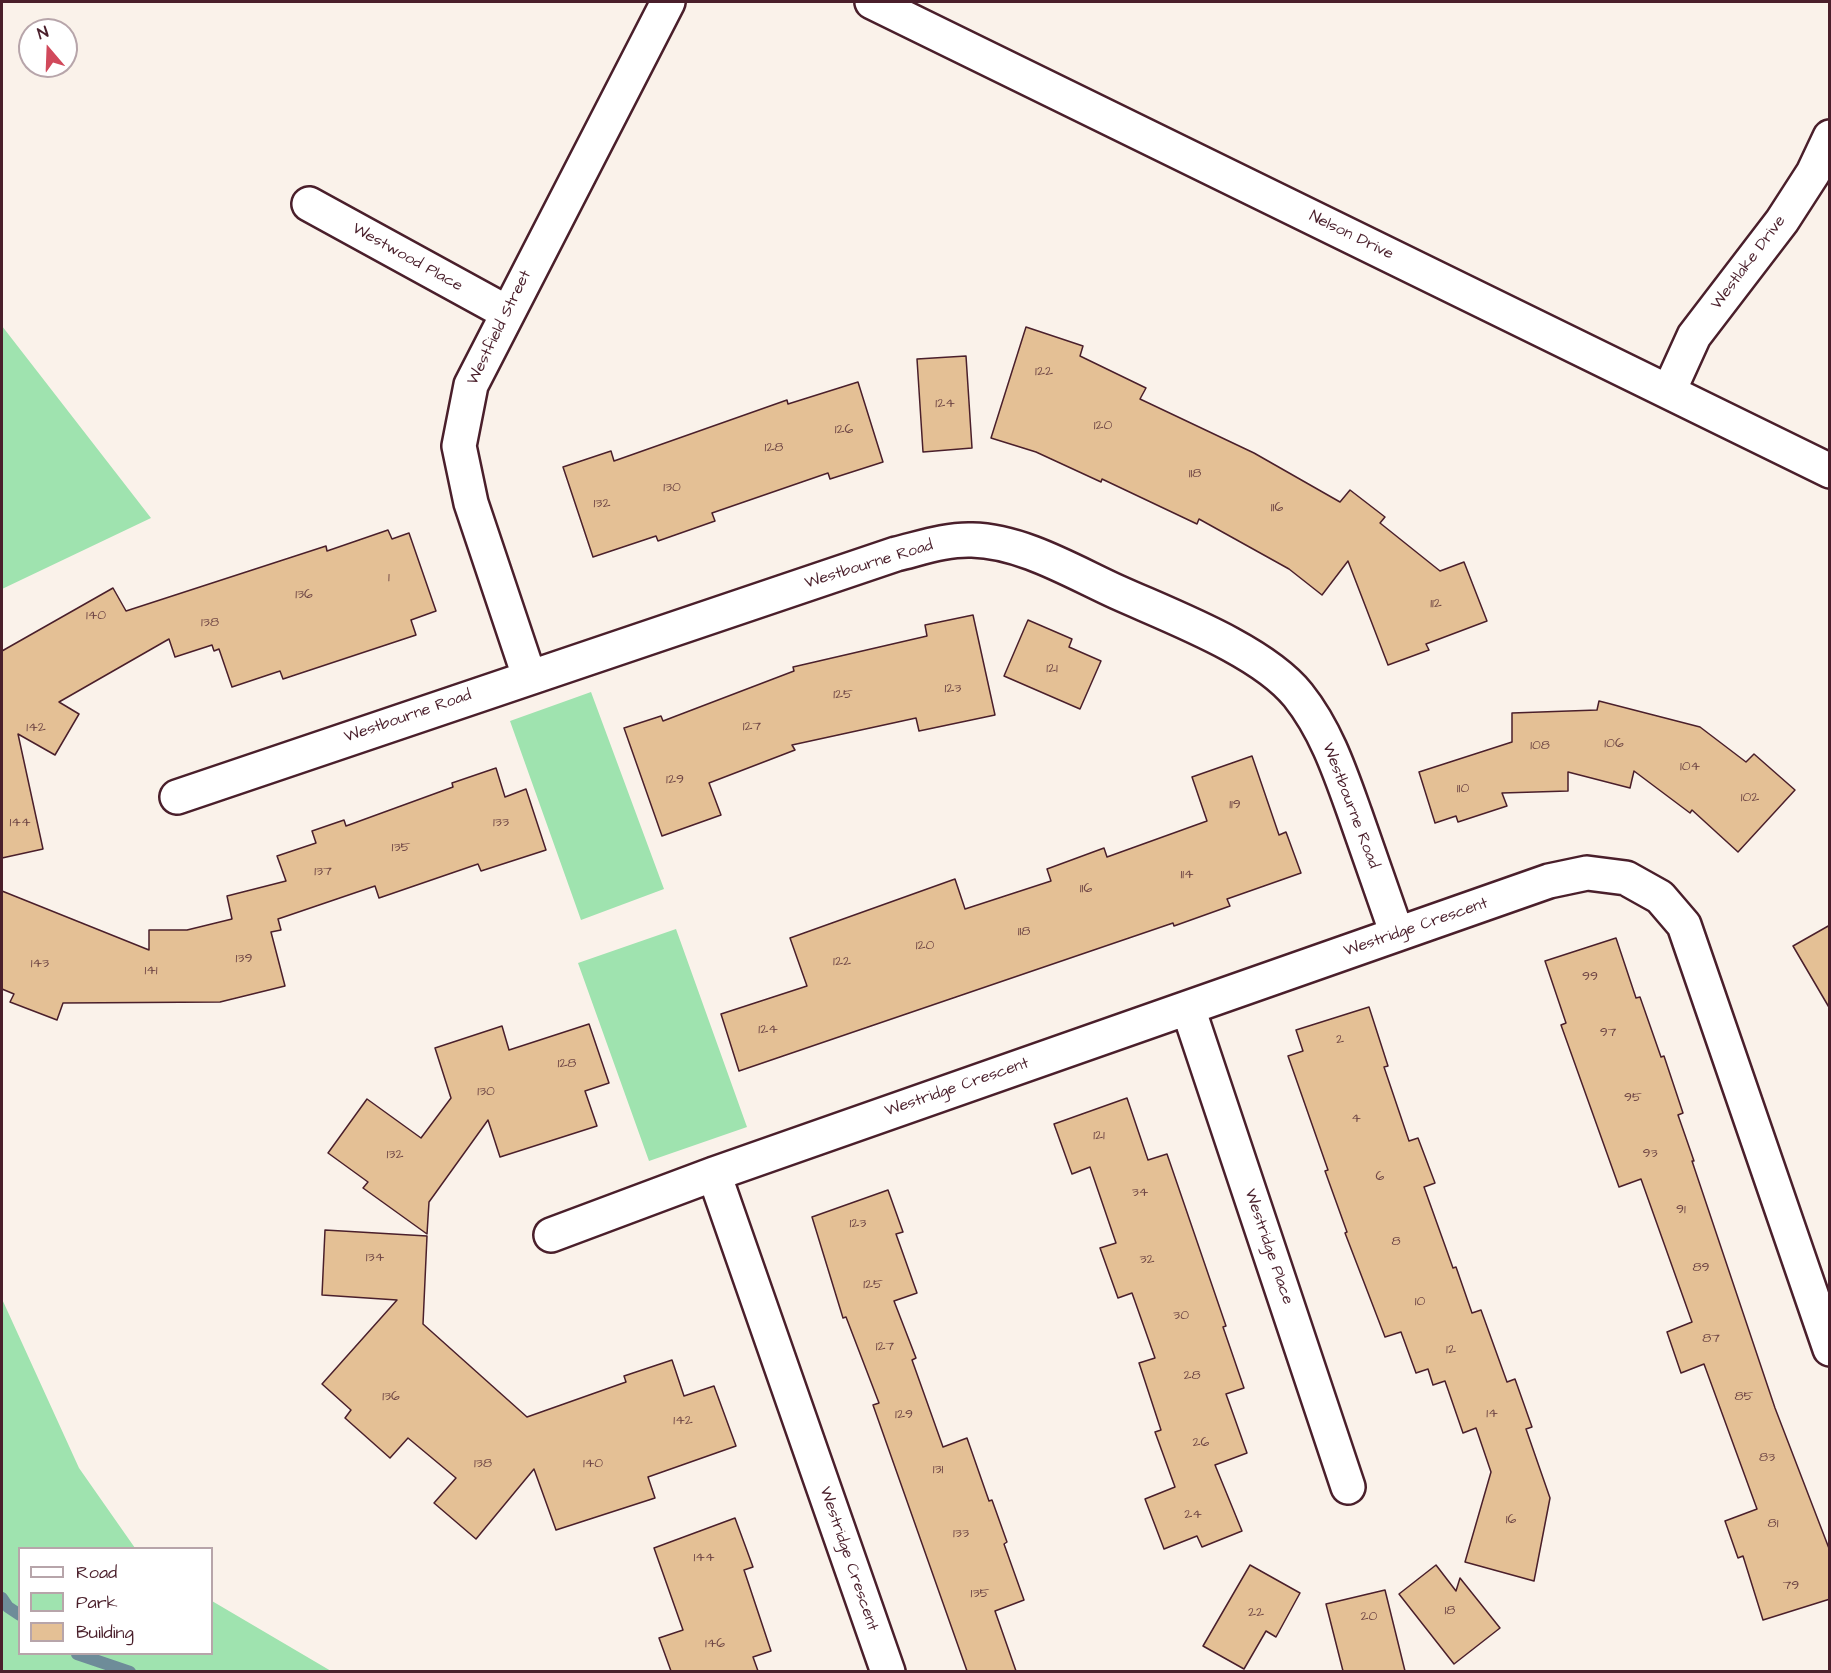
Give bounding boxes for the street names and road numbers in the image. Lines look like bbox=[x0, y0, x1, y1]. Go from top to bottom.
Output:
street label: Nelson Drive bbox=[1306, 207, 1396, 265]
street label: Westlake Drive bbox=[1708, 212, 1790, 314]
street label: Westwood Place bbox=[348, 220, 466, 296]
street label: Westfield Street bbox=[464, 267, 536, 389]
street label: Westbourne Road bbox=[803, 536, 935, 594]
street label: Westbourne Road bbox=[342, 686, 474, 748]
street label: Westbourne Road bbox=[1317, 740, 1383, 872]
street label: Westridge Crescent bbox=[1341, 894, 1491, 962]
street label: Westridge Crescent bbox=[882, 1054, 1032, 1122]
street label: Westridge Place bbox=[1239, 1187, 1297, 1307]
street label: Westridge Crescent bbox=[814, 1484, 882, 1634]

